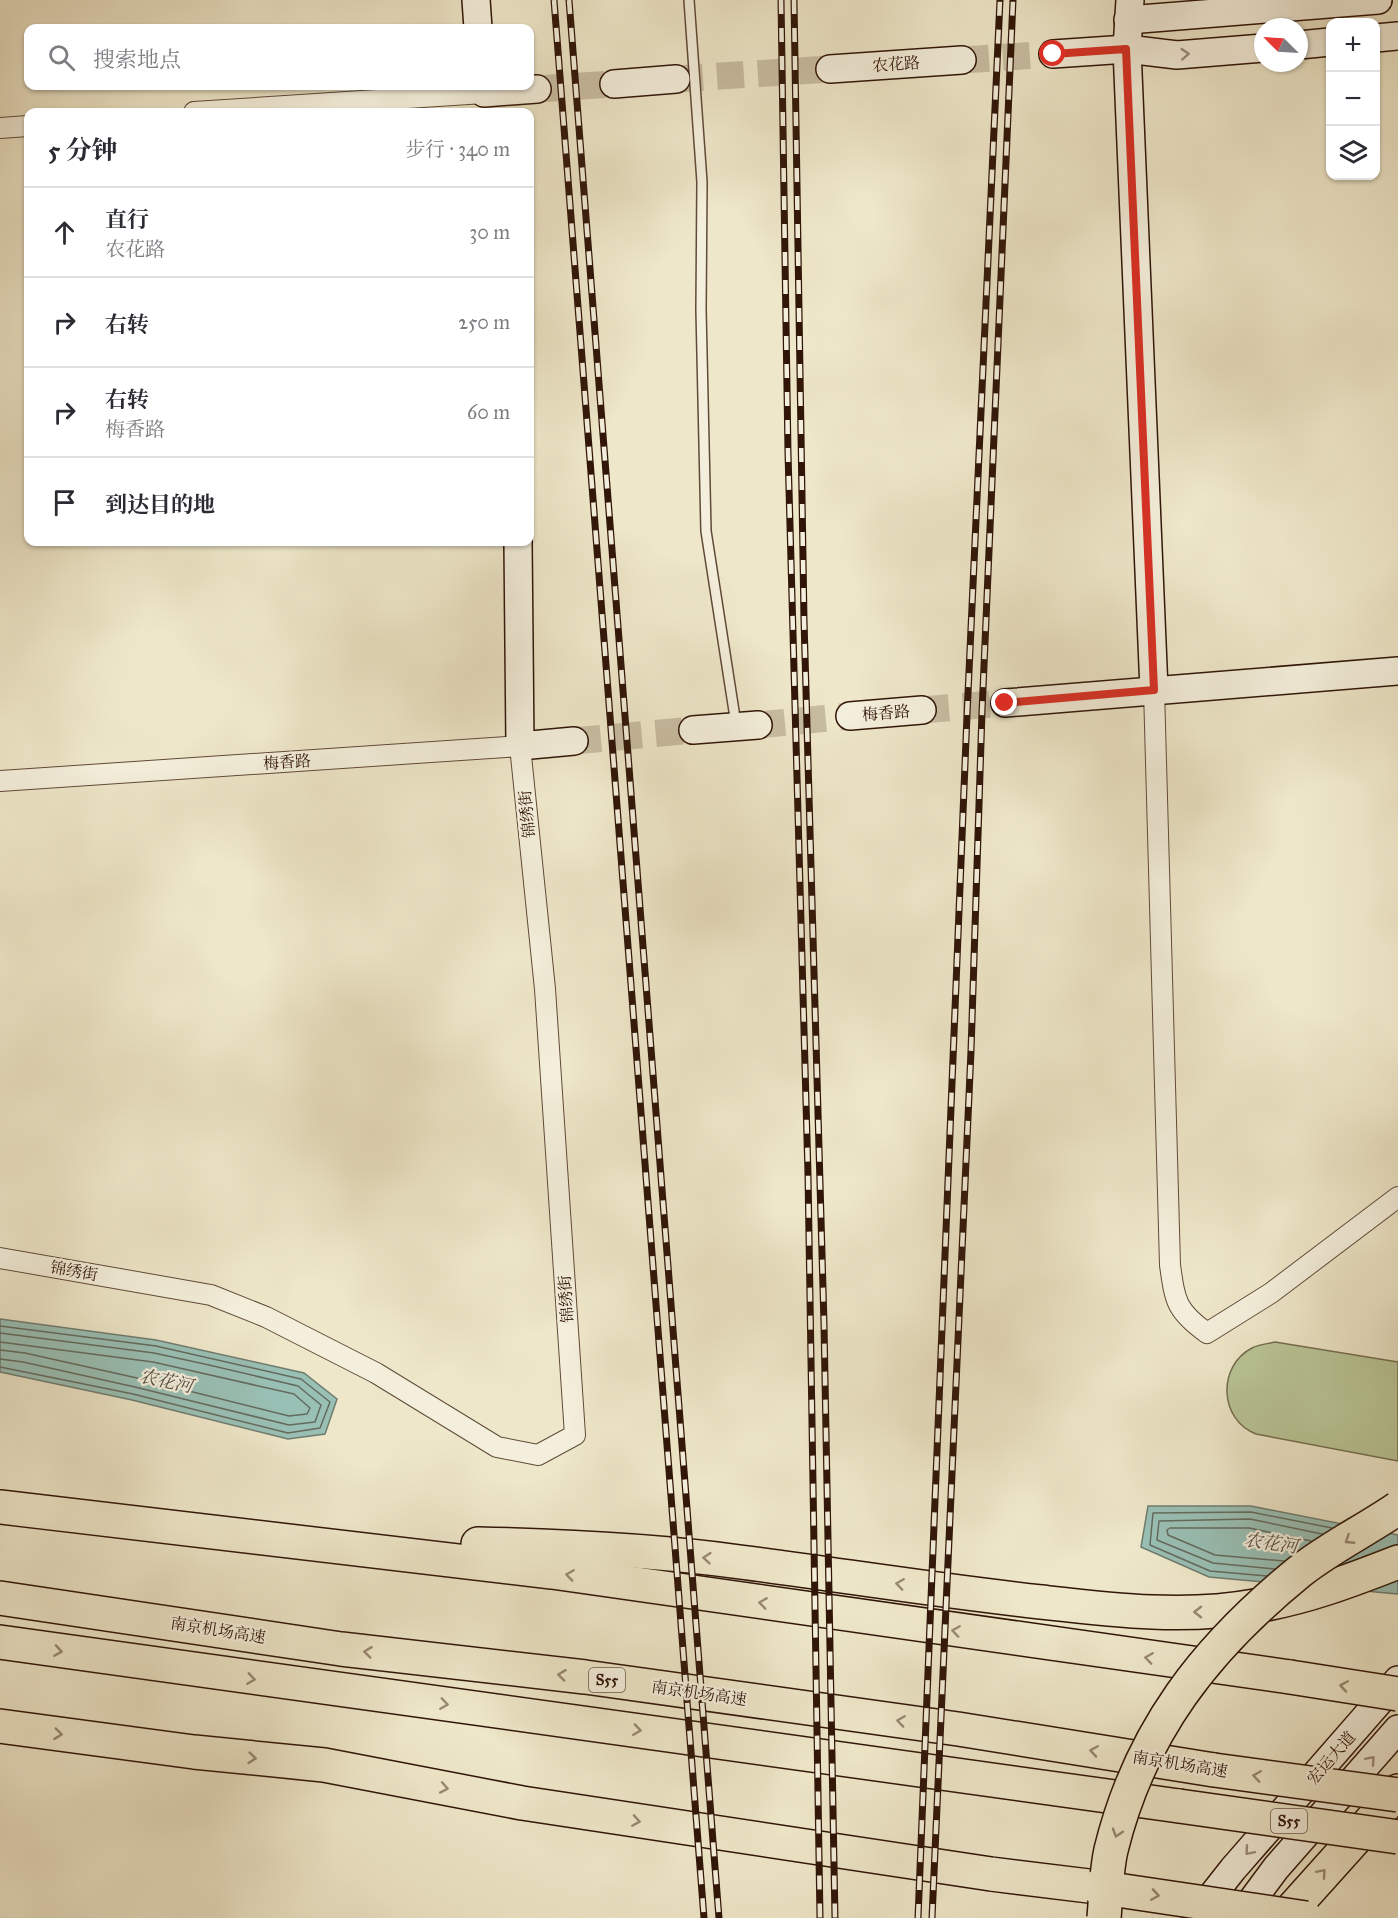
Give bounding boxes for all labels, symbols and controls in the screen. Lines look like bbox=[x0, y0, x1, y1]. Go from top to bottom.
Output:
north arrow bbox=[1254, 18, 1308, 72]
map controls bbox=[1326, 18, 1380, 180]
button: + bbox=[1326, 18, 1380, 72]
search box bbox=[24, 24, 534, 90]
route start bbox=[1039, 40, 1065, 66]
icon: search bbox=[45, 41, 78, 74]
text: 搜索地点 bbox=[93, 46, 181, 73]
one-way arrow bbox=[1180, 48, 1189, 61]
street label: 农花路 bbox=[871, 53, 921, 75]
button: − bbox=[1326, 72, 1380, 126]
button: layers bbox=[1326, 126, 1380, 180]
text: 5 分钟 bbox=[48, 134, 118, 166]
text: 步行 · 340 m bbox=[405, 137, 510, 161]
text: 直行 bbox=[105, 206, 149, 233]
icon: ahead bbox=[48, 216, 81, 249]
text: 30 m bbox=[469, 220, 510, 244]
text: 农花路 bbox=[105, 237, 165, 261]
icon: right bbox=[48, 306, 81, 339]
text: 250 m bbox=[458, 310, 510, 334]
text: 右转 bbox=[105, 311, 149, 338]
text: 右转 bbox=[105, 386, 149, 413]
icon: right bbox=[48, 396, 81, 429]
text: 60 m bbox=[467, 400, 510, 424]
text: 梅香路 bbox=[105, 417, 165, 441]
icon: arrive bbox=[48, 486, 81, 519]
text: 到达目的地 bbox=[105, 491, 215, 518]
route end bbox=[991, 689, 1017, 715]
street label: 梅香路 bbox=[861, 701, 911, 725]
street label: 梅香路 bbox=[262, 751, 312, 773]
street label: 锦绣街 bbox=[515, 789, 539, 839]
street label: 锦绣街 bbox=[49, 1257, 99, 1285]
street label: 锦绣街 bbox=[555, 1274, 577, 1324]
water label: 农花河 bbox=[137, 1365, 198, 1398]
water label: 农花河 bbox=[1243, 1528, 1302, 1558]
one-way arrow bbox=[1345, 1532, 1355, 1544]
one-way arrow bbox=[702, 1552, 711, 1565]
one-way arrow bbox=[565, 1569, 574, 1581]
one-way arrow bbox=[895, 1578, 905, 1590]
one-way arrow bbox=[758, 1597, 767, 1609]
one-way arrow bbox=[1194, 1606, 1203, 1618]
street label: 南京机场高速 bbox=[169, 1613, 267, 1647]
one-way arrow bbox=[951, 1625, 960, 1637]
one-way arrow bbox=[53, 1645, 62, 1657]
one-way arrow bbox=[364, 1646, 373, 1659]
one-way arrow bbox=[1144, 1652, 1153, 1664]
road number: S55 bbox=[589, 1668, 625, 1692]
one-way arrow bbox=[558, 1669, 567, 1681]
one-way arrow bbox=[246, 1672, 255, 1684]
street label: 南京机场高速 bbox=[650, 1677, 748, 1709]
one-way arrow bbox=[1339, 1680, 1349, 1692]
one-way arrow bbox=[440, 1698, 449, 1710]
one-way arrow bbox=[896, 1715, 906, 1728]
one-way arrow bbox=[633, 1724, 642, 1736]
one-way arrow bbox=[53, 1727, 63, 1740]
street label: 宏运大道 bbox=[1303, 1728, 1359, 1788]
one-way arrow bbox=[1089, 1745, 1098, 1757]
street label: 南京机场高速 bbox=[1131, 1747, 1229, 1781]
one-way arrow bbox=[247, 1751, 256, 1764]
one-way arrow bbox=[1364, 1757, 1375, 1767]
one-way arrow bbox=[1252, 1770, 1261, 1782]
one-way arrow bbox=[439, 1781, 449, 1794]
road number: S55 bbox=[1271, 1809, 1307, 1833]
one-way arrow bbox=[632, 1814, 641, 1826]
one-way arrow bbox=[1112, 1827, 1124, 1838]
one-way arrow bbox=[1245, 1844, 1256, 1855]
one-way arrow bbox=[1315, 1869, 1326, 1880]
one-way arrow bbox=[1150, 1889, 1159, 1901]

